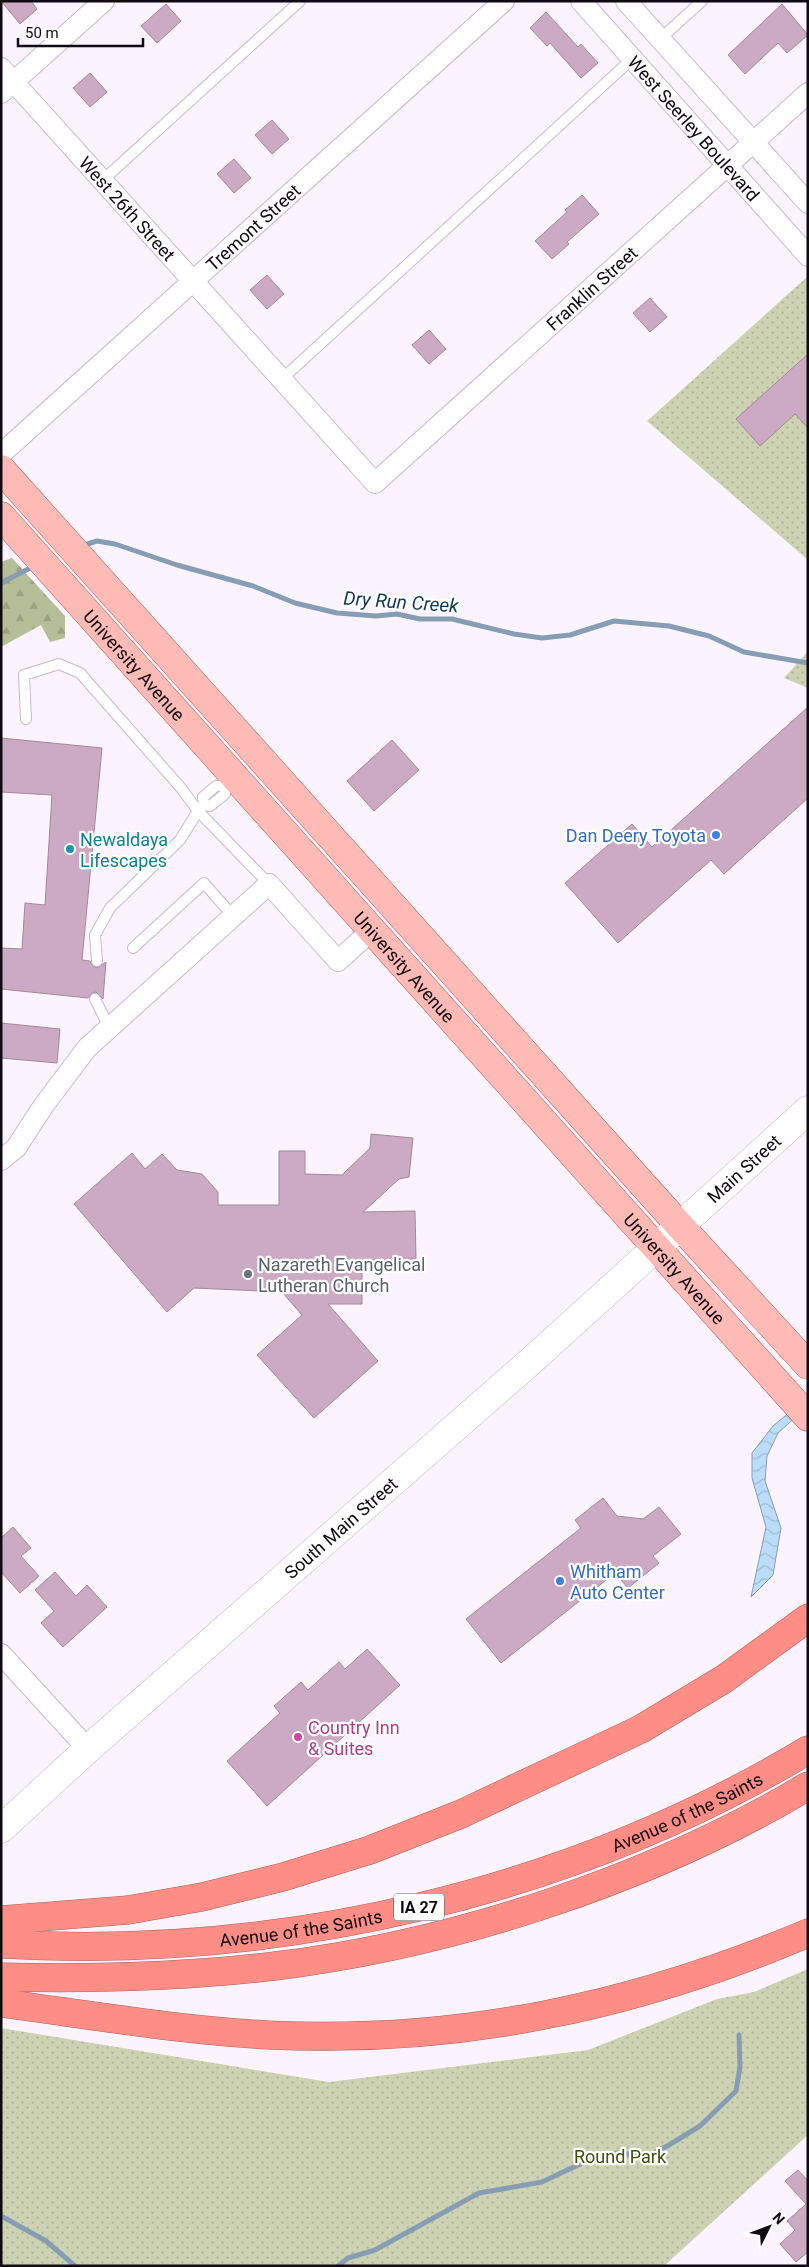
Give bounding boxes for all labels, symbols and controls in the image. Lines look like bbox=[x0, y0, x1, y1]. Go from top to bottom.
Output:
scale bar bbox=[18, 15, 142, 47]
text: 50 m bbox=[25, 24, 59, 42]
street label: West Seerley Boulevard bbox=[624, 51, 764, 205]
street label: West 26th Street bbox=[75, 152, 180, 265]
street label: Tremont Street bbox=[201, 179, 304, 275]
street label: Franklin Street bbox=[542, 242, 641, 334]
water label: Dry Run Creek bbox=[343, 587, 460, 618]
street label: University Avenue bbox=[79, 605, 190, 725]
place label: Dan Deery Toyota bbox=[566, 825, 706, 846]
place label: Newaldaya Lifescapes bbox=[80, 829, 168, 871]
marker: Dan Deery Toyota bbox=[710, 829, 722, 841]
marker: Newaldaya Lifescapes bbox=[64, 843, 76, 855]
street label: University Avenue bbox=[350, 907, 460, 1026]
street label: Main Street bbox=[703, 1130, 785, 1207]
street label: University Avenue bbox=[620, 1209, 730, 1328]
place label: Nazareth Evangelical Lutheran Church bbox=[258, 1254, 425, 1296]
marker: Nazareth Evangelical Lutheran Church bbox=[242, 1268, 254, 1280]
street label: South Main Street bbox=[280, 1473, 401, 1583]
place label: Whitham Auto Center bbox=[570, 1561, 665, 1603]
marker: Whitham Auto Center bbox=[554, 1575, 566, 1587]
place label: Country Inn & Suites bbox=[308, 1717, 400, 1759]
marker: Country Inn & Suites bbox=[292, 1731, 304, 1743]
street label: Avenue of the Saints bbox=[608, 1768, 766, 1856]
road number: IA 27 bbox=[394, 1894, 444, 1920]
street label: Avenue of the Saints bbox=[219, 1905, 384, 1950]
park label: Round Park bbox=[574, 2146, 667, 2167]
north arrow bbox=[744, 2202, 794, 2252]
text: N bbox=[769, 2209, 788, 2227]

